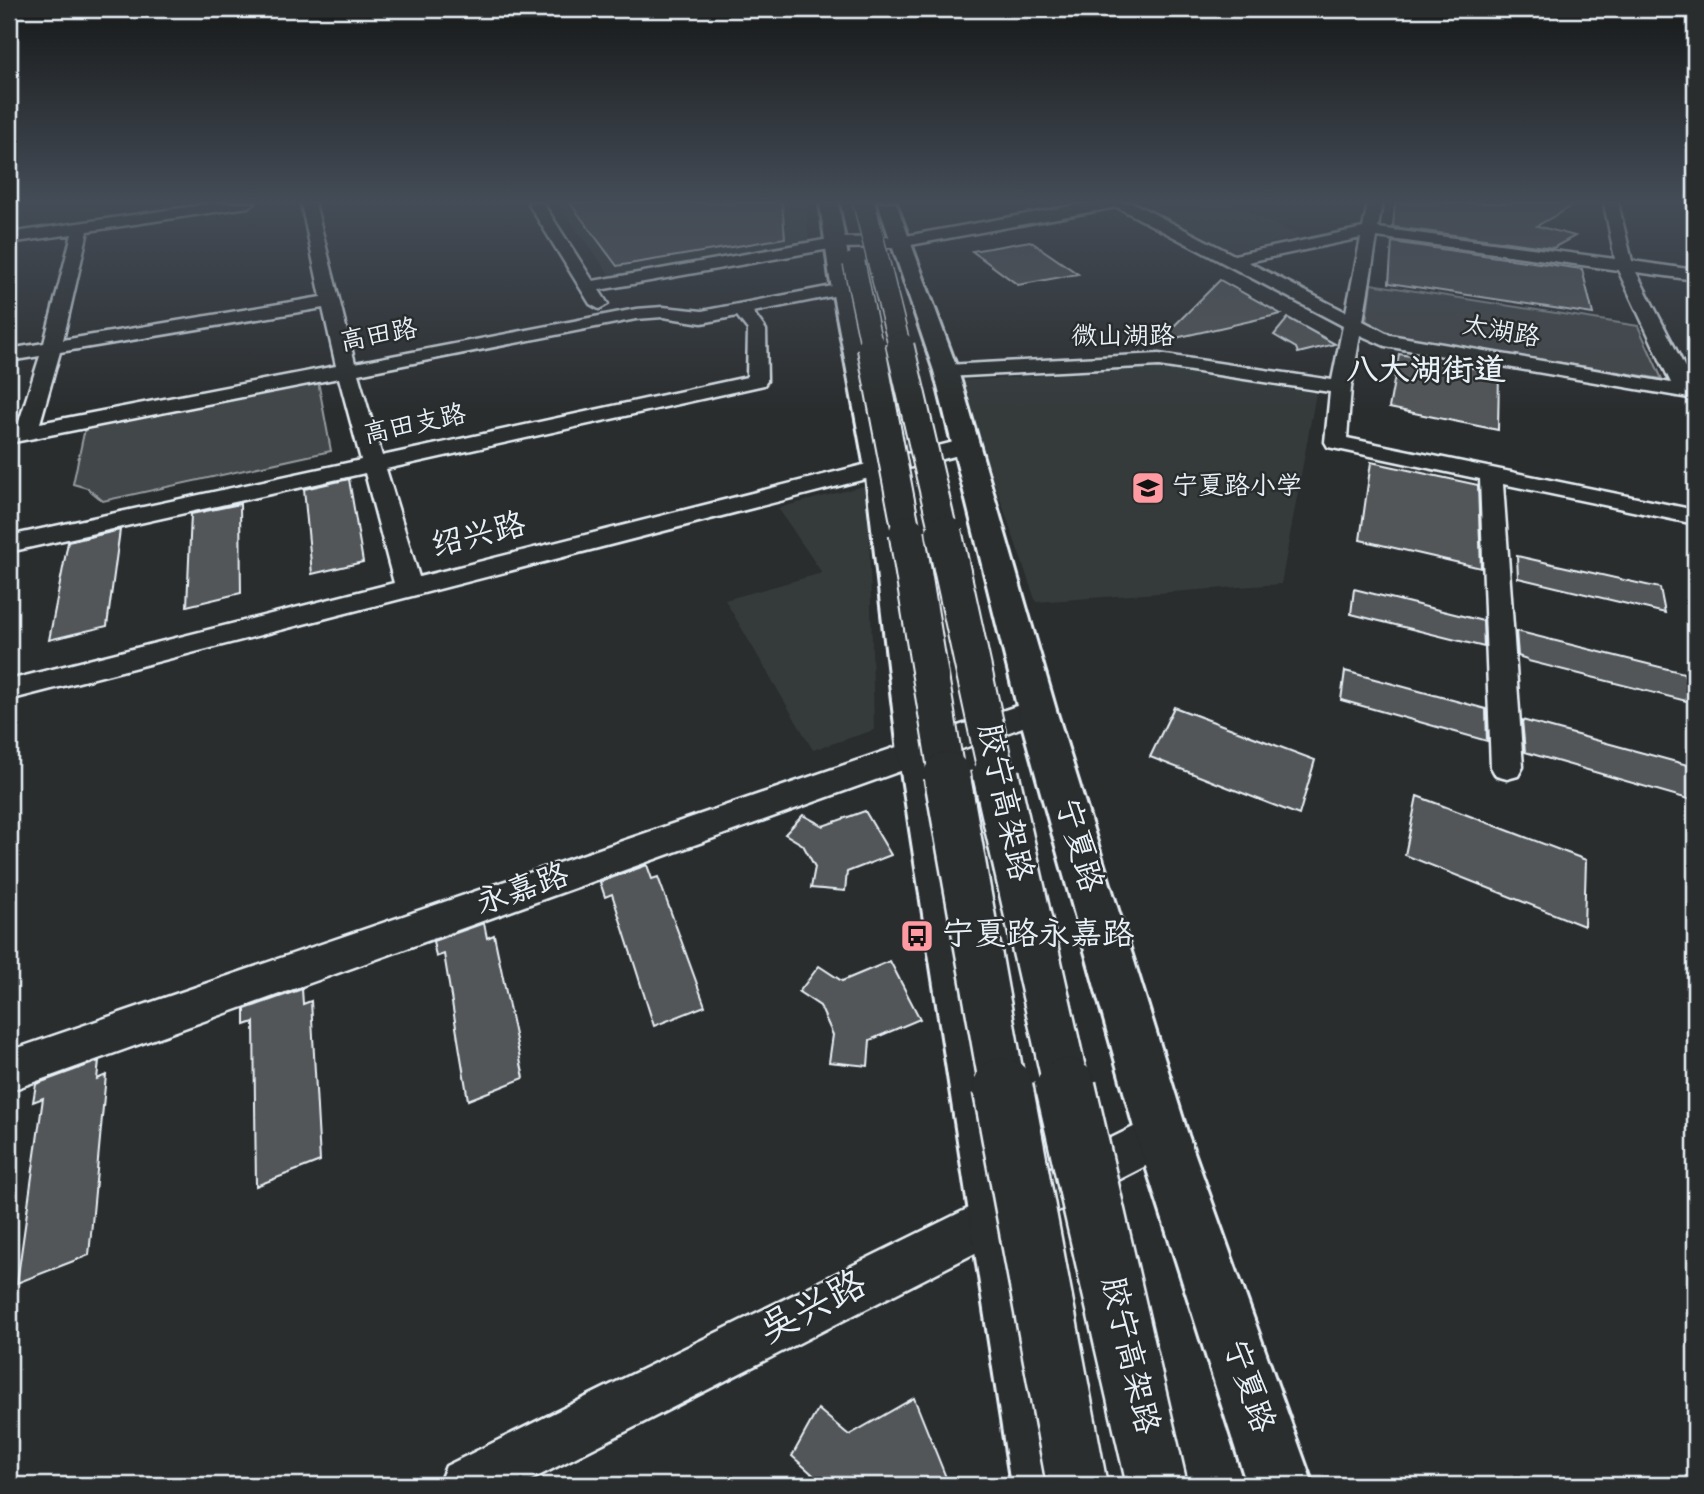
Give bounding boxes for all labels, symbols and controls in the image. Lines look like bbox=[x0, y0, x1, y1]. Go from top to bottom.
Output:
street label: 太湖路 bbox=[1459, 308, 1543, 358]
street label: 高田路 bbox=[337, 311, 421, 363]
street label: 微山湖路 bbox=[1071, 319, 1175, 357]
district label: 八大湖街道 bbox=[1346, 349, 1506, 396]
street label: 高田支路 bbox=[360, 397, 470, 455]
school or university icon: 宁夏路小学 bbox=[1129, 469, 1167, 507]
place label: 宁夏路小学 bbox=[1172, 469, 1302, 507]
street label: 绍兴路 bbox=[427, 503, 531, 571]
street label: 胶宁高架路 bbox=[963, 720, 1043, 886]
street label: 宁夏路 bbox=[1041, 793, 1113, 899]
street label: 永嘉路 bbox=[470, 853, 576, 929]
place label: 宁夏路永嘉路 bbox=[942, 913, 1134, 960]
bus stop icon: 宁夏路永嘉路 bbox=[898, 917, 936, 955]
street label: 吴兴路 bbox=[750, 1258, 878, 1360]
street label: 胶宁高架路 bbox=[1087, 1273, 1169, 1439]
street label: 宁夏路 bbox=[1209, 1334, 1285, 1440]

